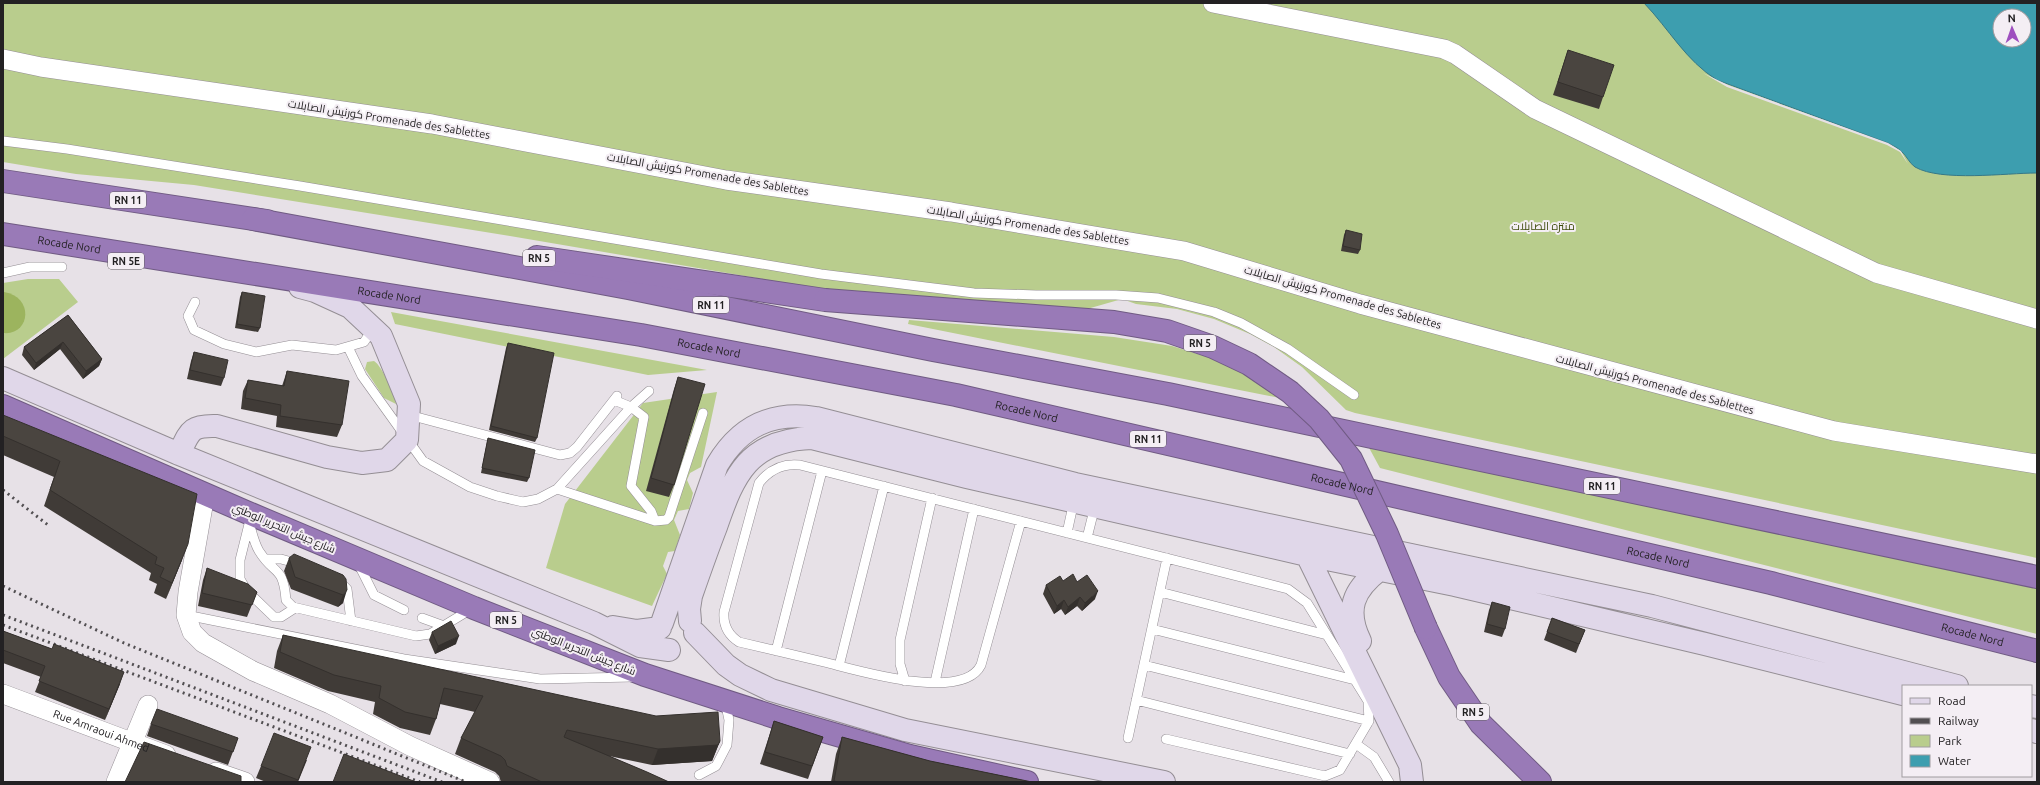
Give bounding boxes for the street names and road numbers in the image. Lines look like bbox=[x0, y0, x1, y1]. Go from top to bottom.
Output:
street label: كورنيش الصابلات Promenade des Sablettes bbox=[287, 97, 491, 142]
street label: كورنيش الصابلات Promenade des Sablettes bbox=[606, 150, 810, 199]
road number: RN 11 bbox=[110, 192, 146, 208]
street label: كورنيش الصابلات Promenade des Sablettes bbox=[926, 203, 1130, 248]
street label: Rocade Nord bbox=[37, 234, 102, 255]
road number: RN 5 bbox=[523, 250, 555, 266]
road number: RN 5E bbox=[108, 253, 144, 269]
street label: كورنيش الصابلات Promenade des Sablettes bbox=[1243, 263, 1443, 332]
street label: Rocade Nord bbox=[357, 284, 422, 306]
road number: RN 11 bbox=[693, 297, 729, 313]
road number: RN 5 bbox=[1184, 335, 1216, 351]
street label: Rocade Nord bbox=[676, 336, 741, 360]
street label: كورنيش الصابلات Promenade des Sablettes bbox=[1554, 352, 1756, 417]
street label: Rocade Nord bbox=[994, 398, 1059, 424]
road number: RN 11 bbox=[1130, 431, 1166, 447]
street label: Rocade Nord bbox=[1310, 471, 1375, 497]
road number: RN 11 bbox=[1584, 478, 1620, 494]
street label: شارع جيش التحرير الوطني bbox=[229, 501, 337, 558]
street label: Rocade Nord bbox=[1625, 544, 1690, 570]
road number: RN 5 bbox=[490, 612, 522, 628]
street label: Rocade Nord bbox=[1940, 621, 2005, 648]
street label: شارع جيش التحرير الوطني bbox=[529, 625, 638, 680]
road number: RN 5 bbox=[1457, 704, 1489, 720]
street label: Rue Amraoui Ahmed bbox=[52, 707, 151, 754]

